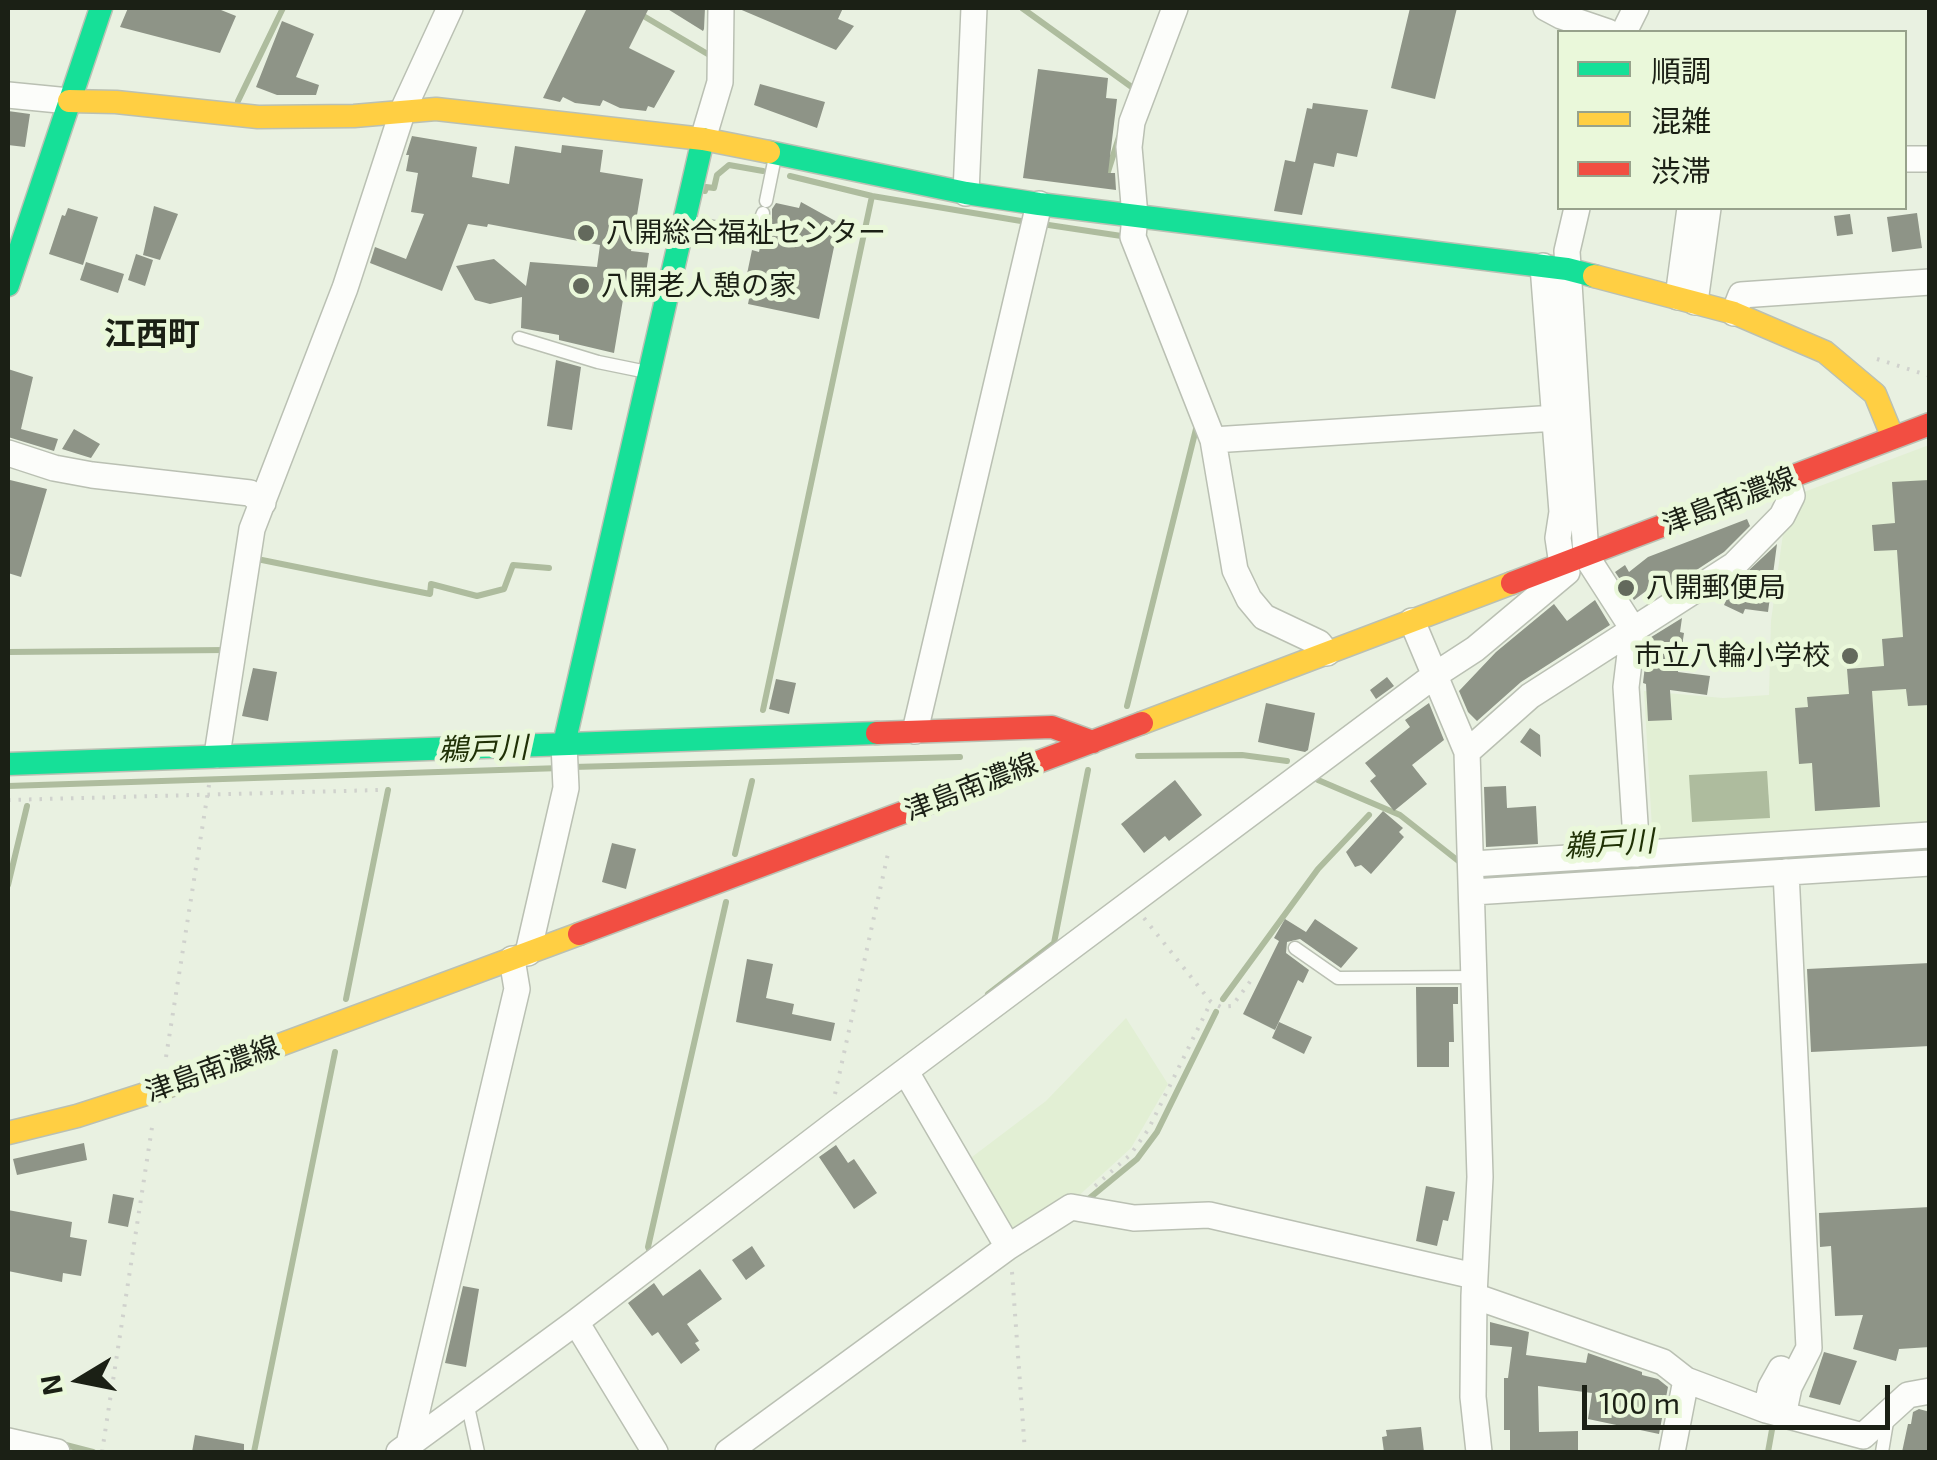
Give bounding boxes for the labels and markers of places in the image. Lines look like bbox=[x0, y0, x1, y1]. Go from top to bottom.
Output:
place label: 八開総合福祉センター bbox=[606, 216, 886, 250]
marker: 八開総合福祉センター bbox=[575, 222, 597, 244]
place label: 八開老人憩の家 bbox=[601, 269, 797, 303]
marker: 八開老人憩の家 bbox=[570, 275, 592, 297]
place label: 八開郵便局 bbox=[1646, 571, 1786, 605]
marker: 八開郵便局 bbox=[1615, 577, 1637, 599]
place label: 市立八輪小学校 bbox=[1634, 639, 1830, 673]
marker: 市立八輪小学校 bbox=[1839, 645, 1861, 667]

